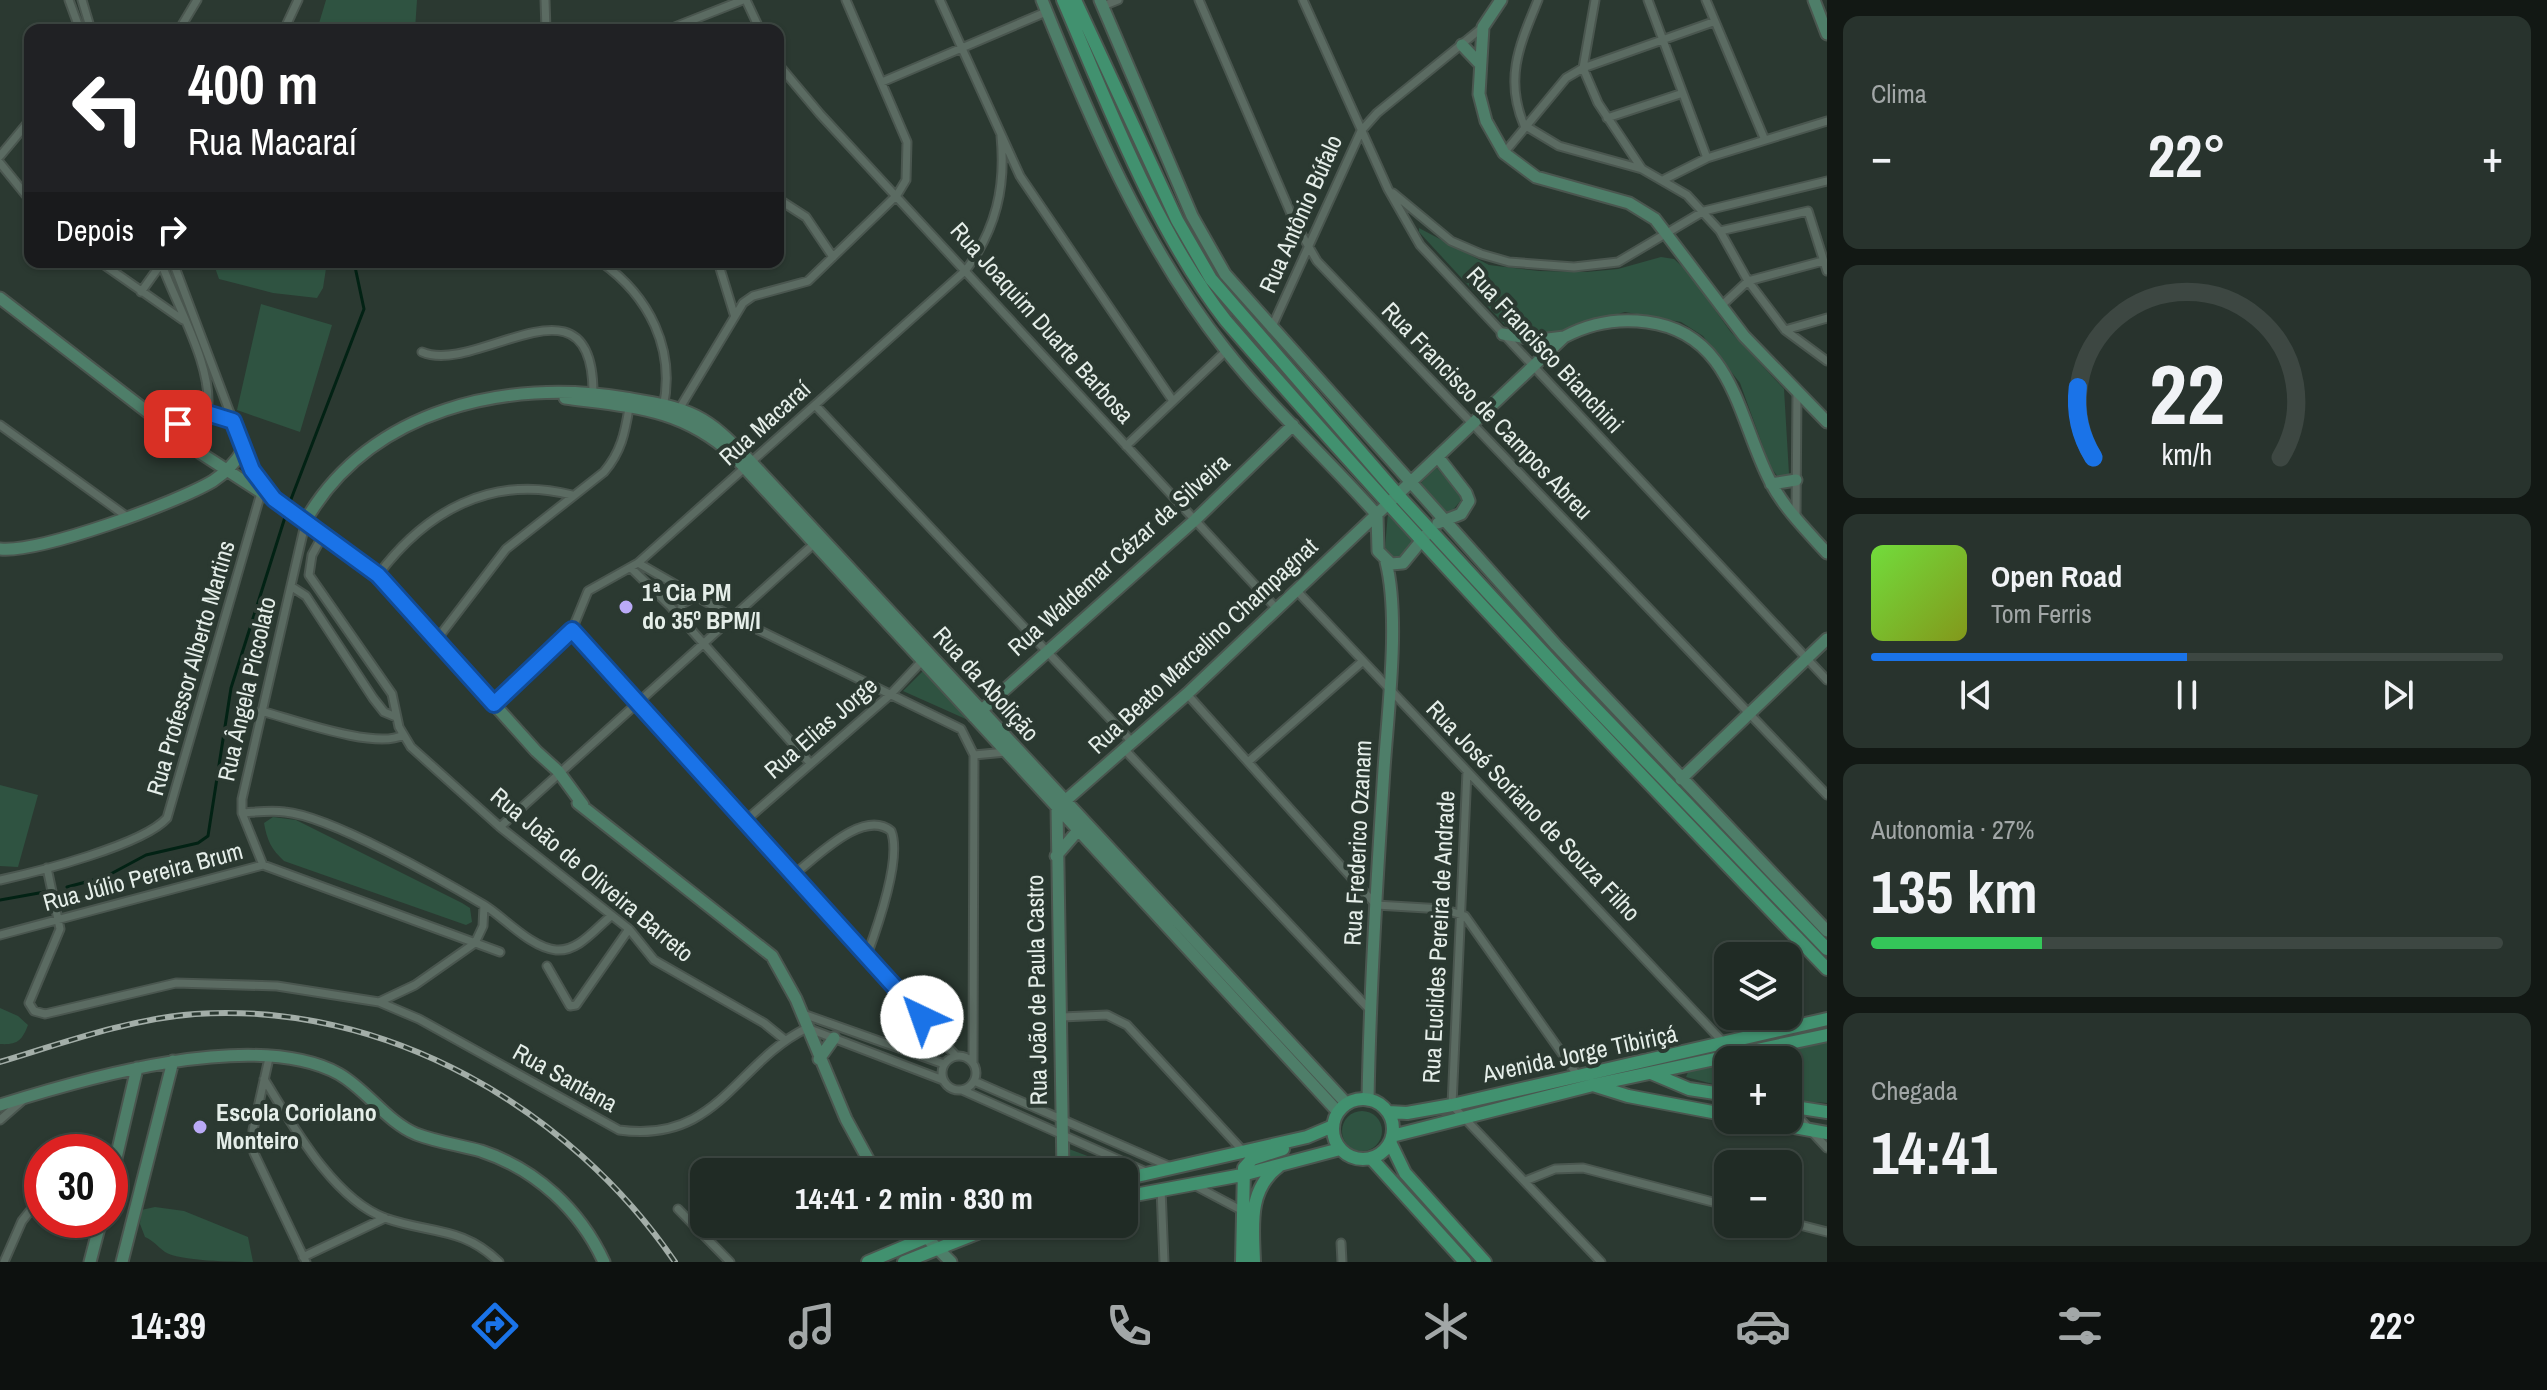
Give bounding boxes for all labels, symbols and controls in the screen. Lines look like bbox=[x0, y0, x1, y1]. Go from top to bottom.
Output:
text: 400 m bbox=[188, 46, 318, 121]
icon: left bbox=[56, 56, 160, 160]
text: Clima bbox=[1871, 76, 1927, 111]
text: 22° bbox=[2148, 115, 2226, 196]
text: Rua Macaraí bbox=[188, 118, 357, 166]
text: − bbox=[1871, 126, 1892, 186]
text: + bbox=[2482, 126, 2503, 186]
street label: Rua Antônio Búfalo bbox=[1251, 130, 1349, 298]
icon: right bbox=[150, 208, 194, 252]
text: Depois bbox=[56, 210, 134, 250]
street label: Rua Joaquim Duarte Barbosa bbox=[944, 215, 1142, 430]
street label: Rua Francisco Bianchini bbox=[1460, 259, 1631, 439]
street label: Rua Francisco de Campos Abreu bbox=[1375, 295, 1600, 526]
text: 22 bbox=[2149, 337, 2225, 449]
street label: Rua Macaraí bbox=[712, 372, 817, 472]
pin bbox=[144, 390, 212, 458]
icon: arrive bbox=[156, 402, 200, 446]
text: km/h bbox=[2162, 435, 2212, 474]
street label: Rua Waldemar Cézar da Silveira bbox=[1001, 446, 1236, 663]
street label: Rua Beato Marcelino Champagnat bbox=[1081, 530, 1324, 760]
street label: Rua Professor Alberto Martins bbox=[138, 537, 242, 799]
text: Open Road bbox=[1991, 556, 2122, 596]
place label: 1ª Cia PM do 35º BPM/I bbox=[642, 576, 761, 636]
street label: Rua Ângela Piccolato bbox=[209, 593, 283, 784]
text: Tom Ferris bbox=[1991, 596, 2092, 631]
marker: 1ª Cia PM do 35º BPM/I bbox=[617, 598, 635, 616]
street label: Rua da Abolição bbox=[927, 619, 1047, 748]
street label: Rua Elias Jorge bbox=[757, 669, 884, 785]
icon: previous bbox=[1954, 673, 1998, 717]
icon: pause bbox=[2165, 673, 2209, 717]
icon: next bbox=[2376, 673, 2420, 717]
street label: Rua José Soriano de Souza Filho bbox=[1420, 693, 1648, 928]
street label: Rua Frederico Ozanam bbox=[1336, 739, 1378, 946]
street label: Rua João de Oliveira Barreto bbox=[484, 780, 701, 969]
street label: Rua Euclides Pereira de Andrade bbox=[1414, 790, 1462, 1084]
text: Autonomia · 27% bbox=[1871, 812, 2035, 847]
street label: Rua Júlio Pereira Brum bbox=[39, 834, 246, 918]
text: 135 km bbox=[1871, 851, 2038, 932]
street label: Rua João de Paula Castro bbox=[1018, 874, 1054, 1106]
map controls bbox=[1714, 942, 1802, 1238]
button: layers bbox=[1714, 942, 1802, 1030]
position arrow bbox=[880, 975, 964, 1059]
street label: Avenida Jorge Tibiriçá bbox=[1479, 1017, 1680, 1089]
street label: Rua Santana bbox=[507, 1035, 624, 1119]
button: + bbox=[1714, 1046, 1802, 1134]
text: Chegada bbox=[1871, 1073, 1958, 1108]
place label: Escola Coriolano Monteiro bbox=[216, 1096, 377, 1156]
text: 14:41 bbox=[1871, 1112, 1997, 1193]
marker: Escola Coriolano Monteiro bbox=[191, 1118, 209, 1136]
speed limit sign: 30 bbox=[24, 1134, 128, 1238]
button: − bbox=[1714, 1150, 1802, 1238]
text: 14:41 · 2 min · 830 m bbox=[795, 1178, 1033, 1218]
icon: directions bbox=[467, 1298, 523, 1354]
icon: music bbox=[784, 1298, 840, 1354]
icon: phone bbox=[1101, 1298, 1157, 1354]
icon: climate bbox=[1418, 1298, 1474, 1354]
icon: car bbox=[1735, 1298, 1791, 1354]
icon: filters bbox=[2052, 1298, 2108, 1354]
text: 14:39 bbox=[131, 1302, 206, 1350]
text: 22° bbox=[2369, 1302, 2416, 1350]

